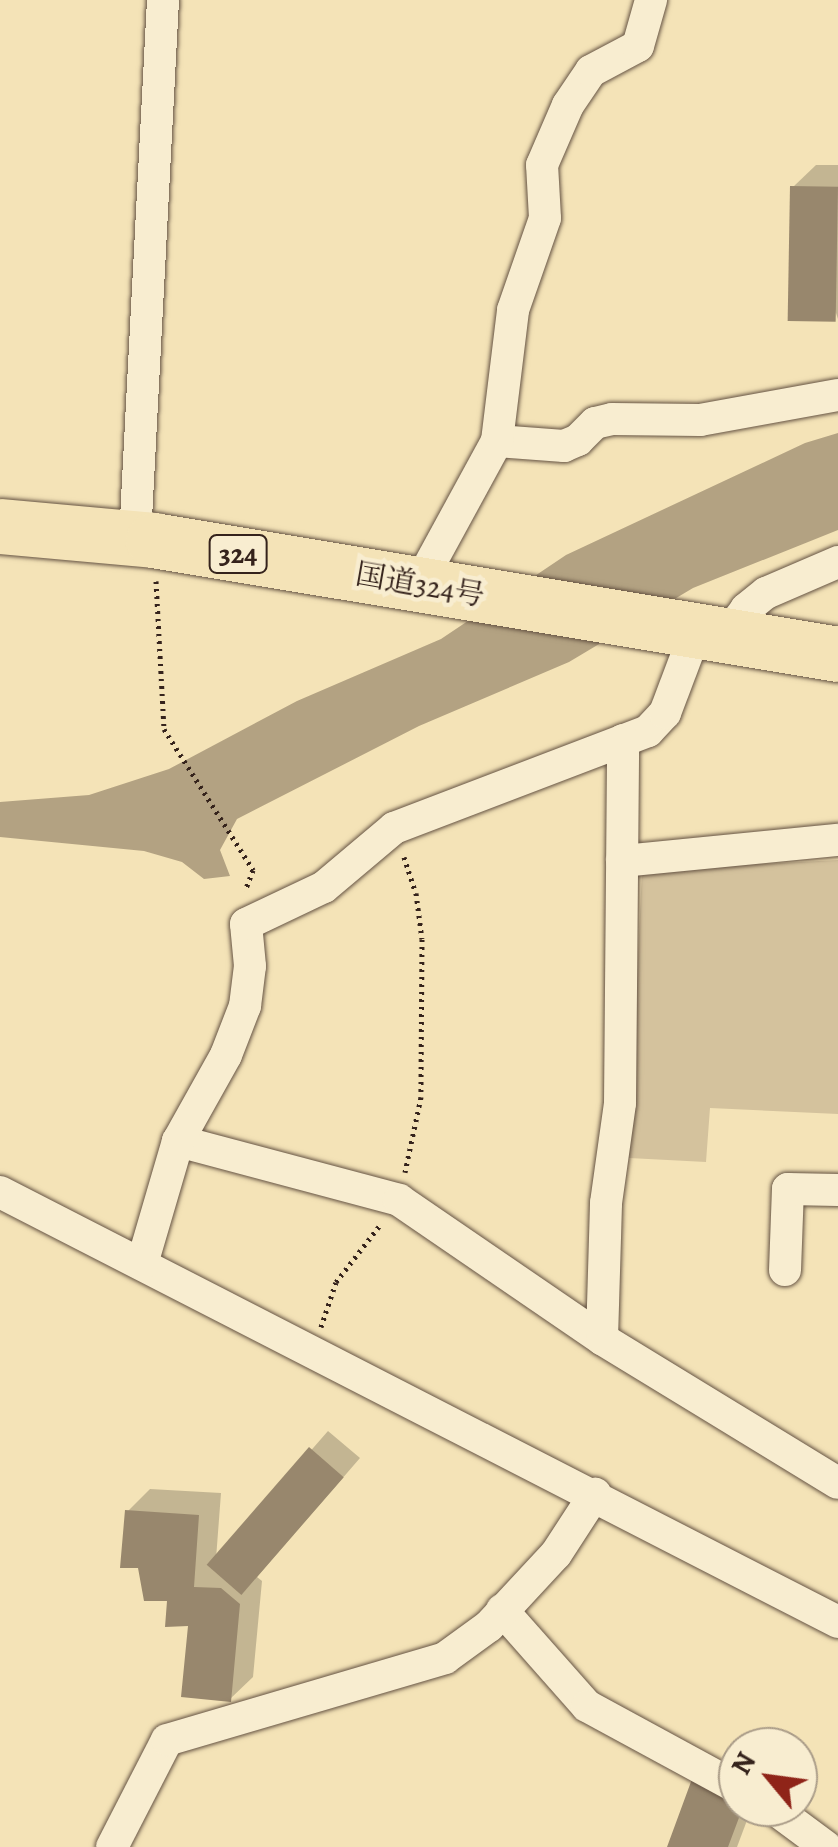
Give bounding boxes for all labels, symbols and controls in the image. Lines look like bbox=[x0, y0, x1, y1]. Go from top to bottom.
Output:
road number: 324 bbox=[208, 531, 268, 577]
street label: 国道324号 bbox=[353, 556, 487, 614]
north arrow bbox=[718, 1727, 818, 1827]
text: N bbox=[722, 1745, 765, 1782]

